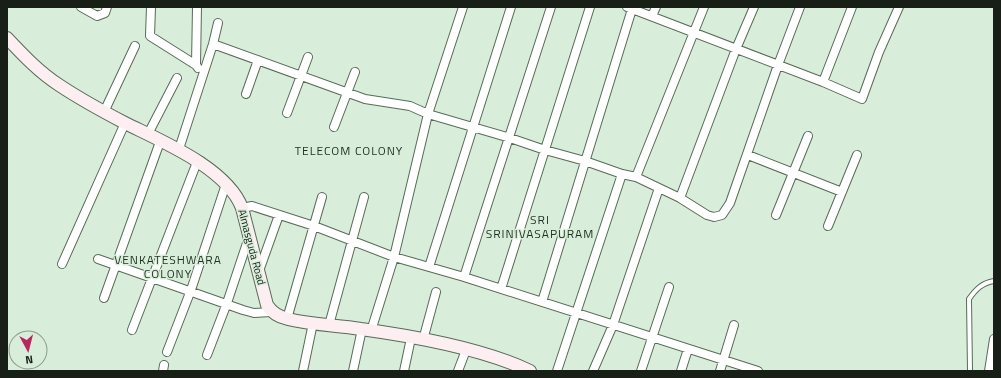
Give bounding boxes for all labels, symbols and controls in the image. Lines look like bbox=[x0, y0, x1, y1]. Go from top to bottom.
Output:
district label: TELECOM COLONY bbox=[295, 141, 403, 160]
street label: Almasguda Road bbox=[234, 207, 270, 287]
district label: SRI SRINIVASAPURAM bbox=[486, 210, 594, 243]
district label: VENKATESHWARA COLONY bbox=[114, 250, 222, 283]
north arrow bbox=[8, 330, 48, 370]
text: N bbox=[24, 352, 34, 368]

